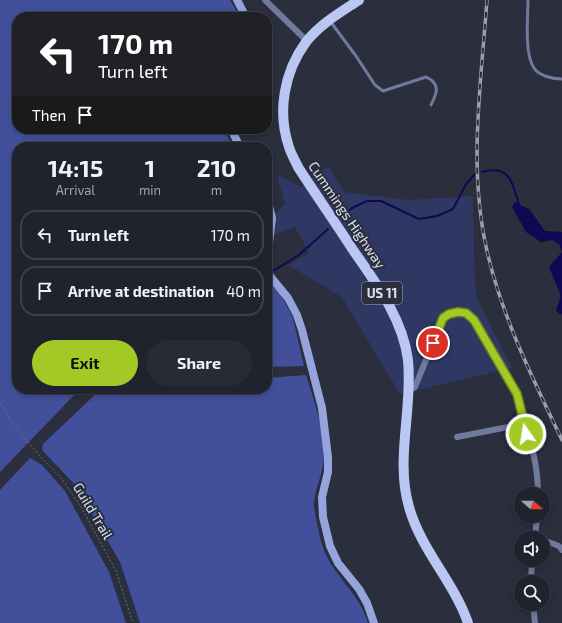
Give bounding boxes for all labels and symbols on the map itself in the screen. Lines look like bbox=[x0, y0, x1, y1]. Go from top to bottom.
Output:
street label: Cummings Highway bbox=[305, 158, 390, 272]
road number: US 11 bbox=[362, 282, 402, 304]
pin bbox=[416, 326, 450, 360]
position arrow bbox=[505, 413, 547, 455]
street label: Guild Trail bbox=[70, 479, 117, 543]
north arrow bbox=[514, 487, 550, 523]

